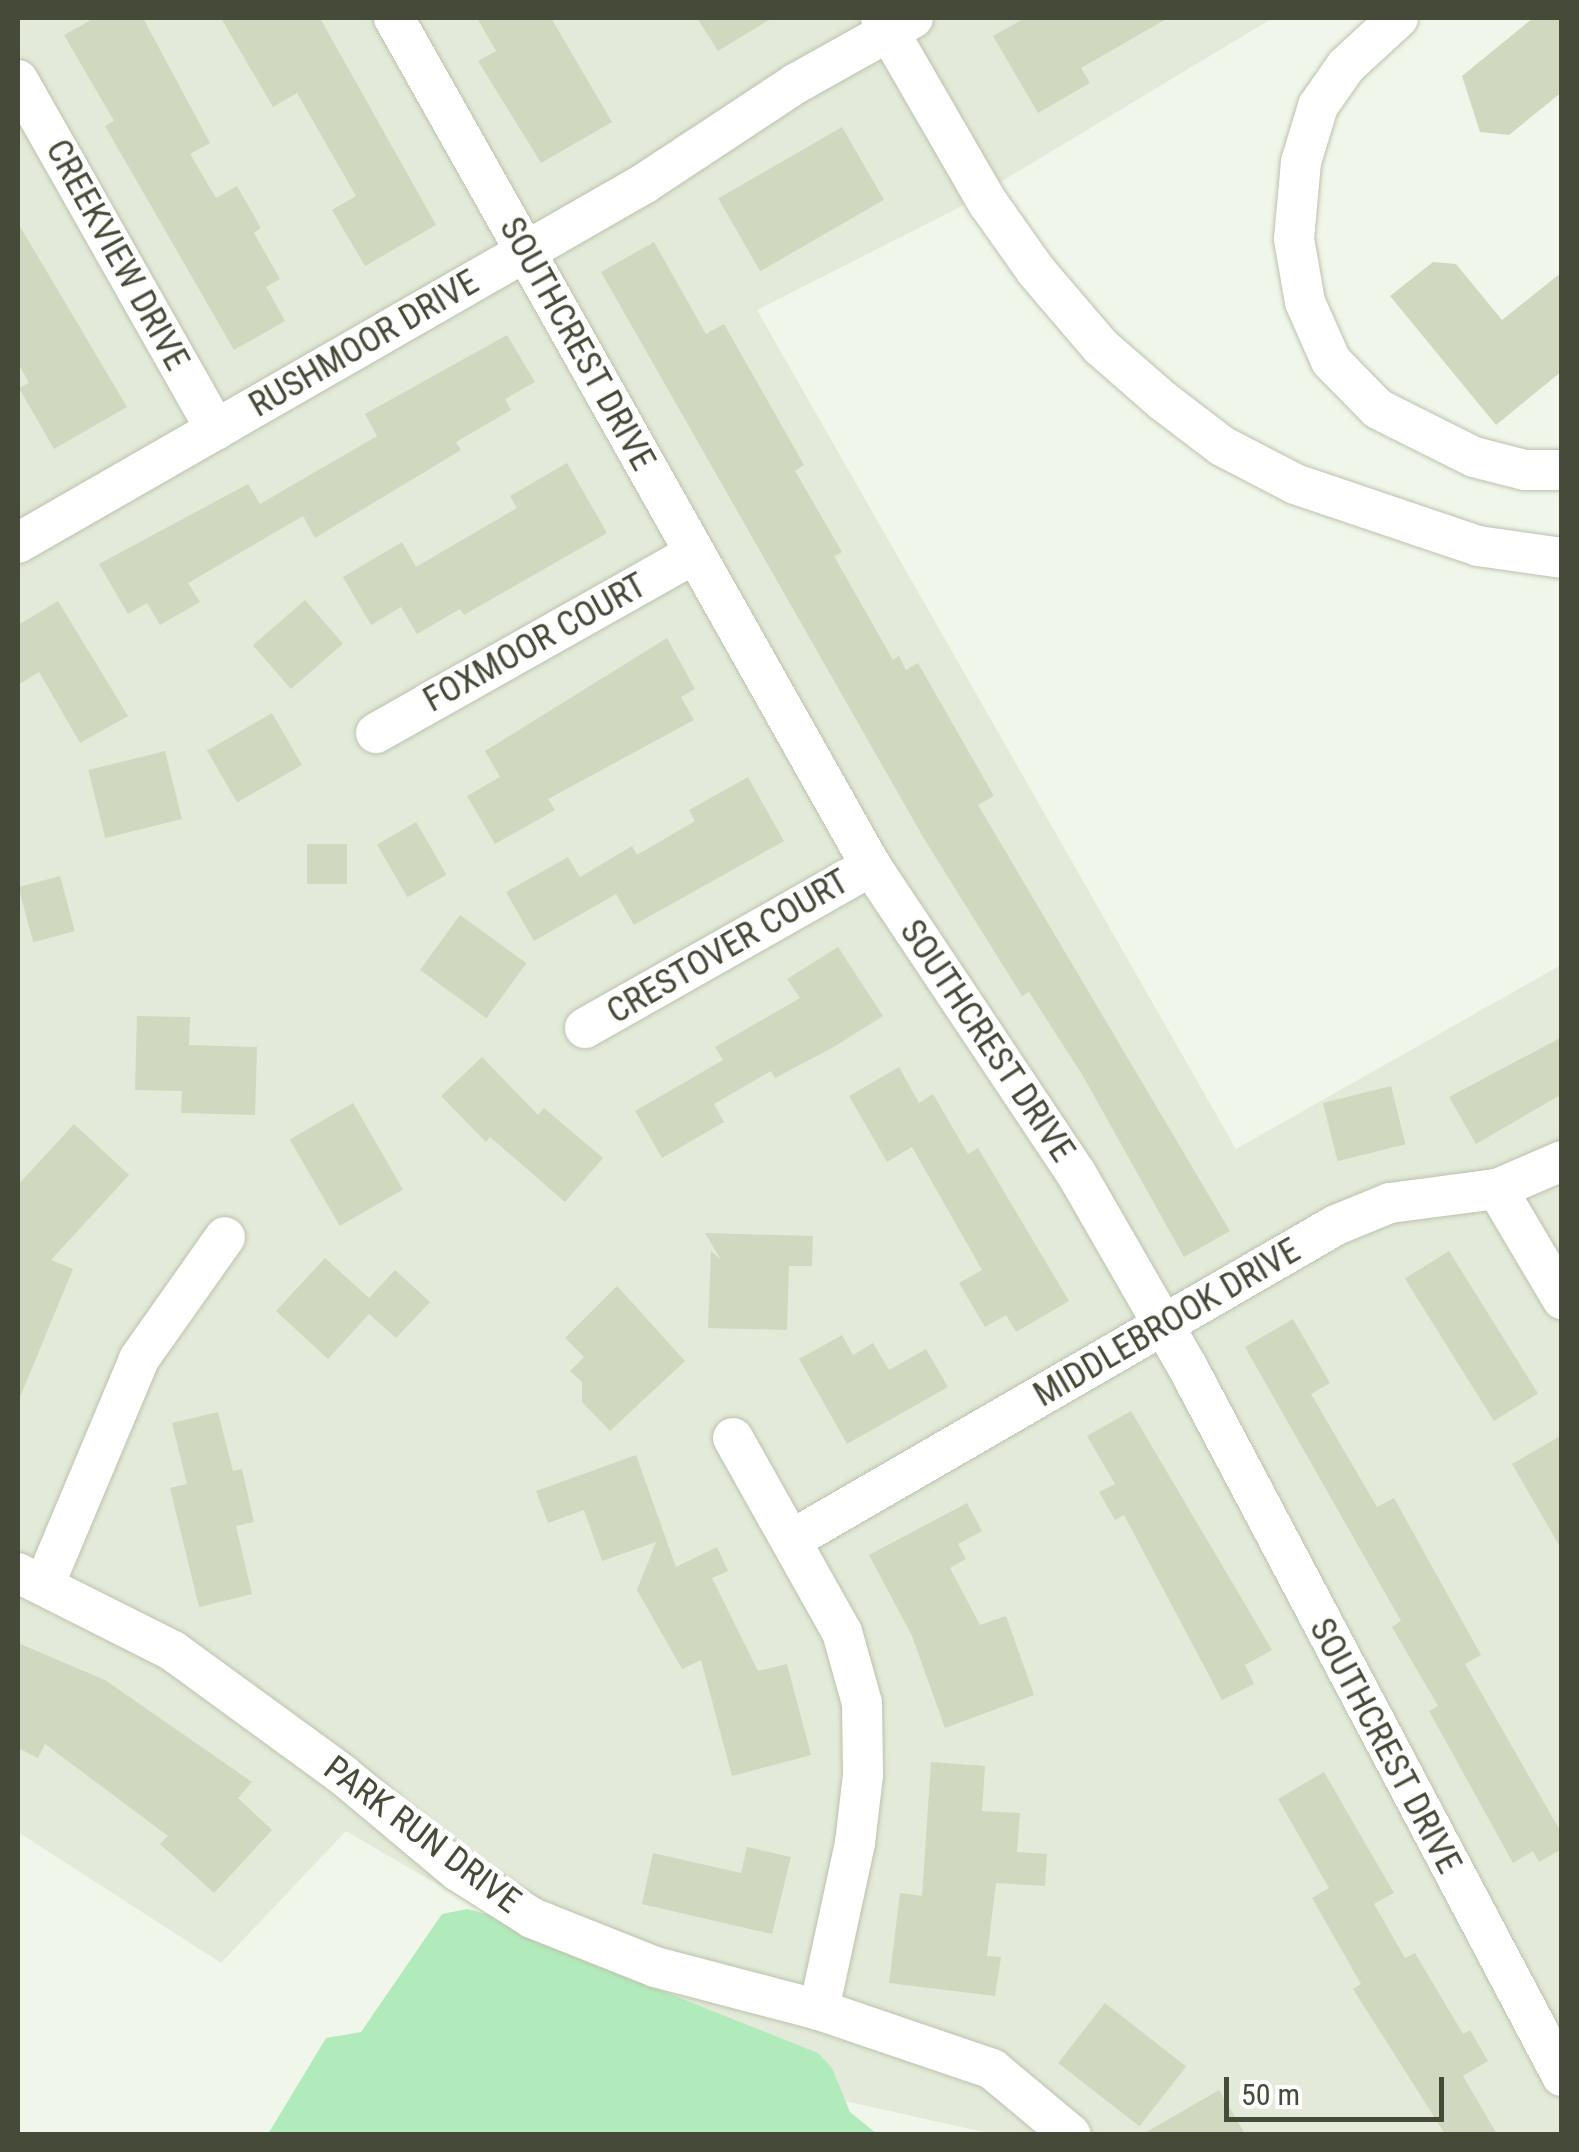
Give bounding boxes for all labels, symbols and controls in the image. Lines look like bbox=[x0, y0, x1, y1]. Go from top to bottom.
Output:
street label: CREEKVIEW DRIVE bbox=[36, 132, 198, 378]
street label: SOUTHCREST DRIVE bbox=[490, 210, 664, 478]
street label: RUSHMOOR DRIVE bbox=[242, 261, 486, 427]
street label: FOXMOOR COURT bbox=[416, 565, 654, 721]
street label: CRESTOVER COURT bbox=[600, 861, 856, 1033]
street label: SOUTHCREST DRIVE bbox=[890, 912, 1084, 1170]
street label: MIDDLEBROOK DRIVE bbox=[1026, 1230, 1308, 1416]
street label: SOUTHCREST DRIVE bbox=[1300, 1611, 1470, 1881]
street label: PARK RUN DRIVE bbox=[315, 1747, 529, 1923]
scale bar bbox=[1229, 2057, 1449, 2119]
text: 50 m bbox=[1241, 2077, 1300, 2112]

